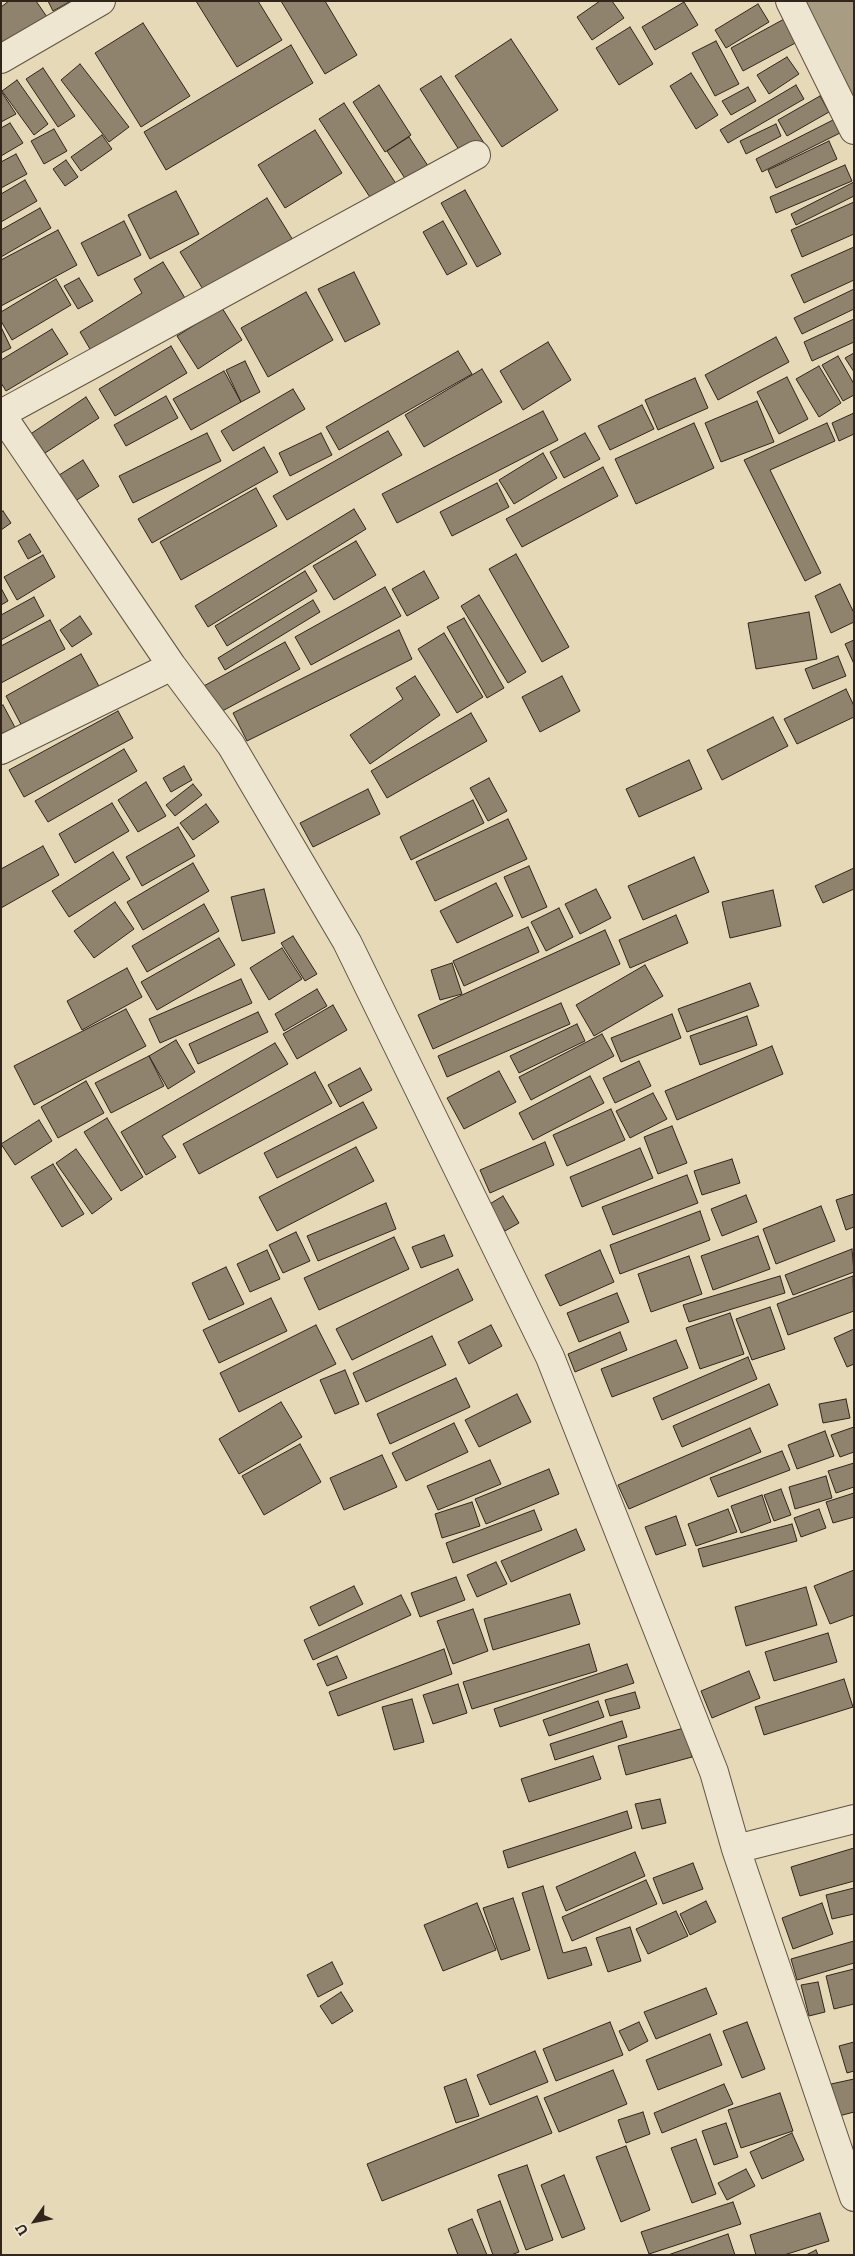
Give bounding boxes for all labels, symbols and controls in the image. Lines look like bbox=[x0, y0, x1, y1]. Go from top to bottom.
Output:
north arrow bbox=[10, 2196, 60, 2246]
text: U bbox=[12, 2220, 33, 2239]

